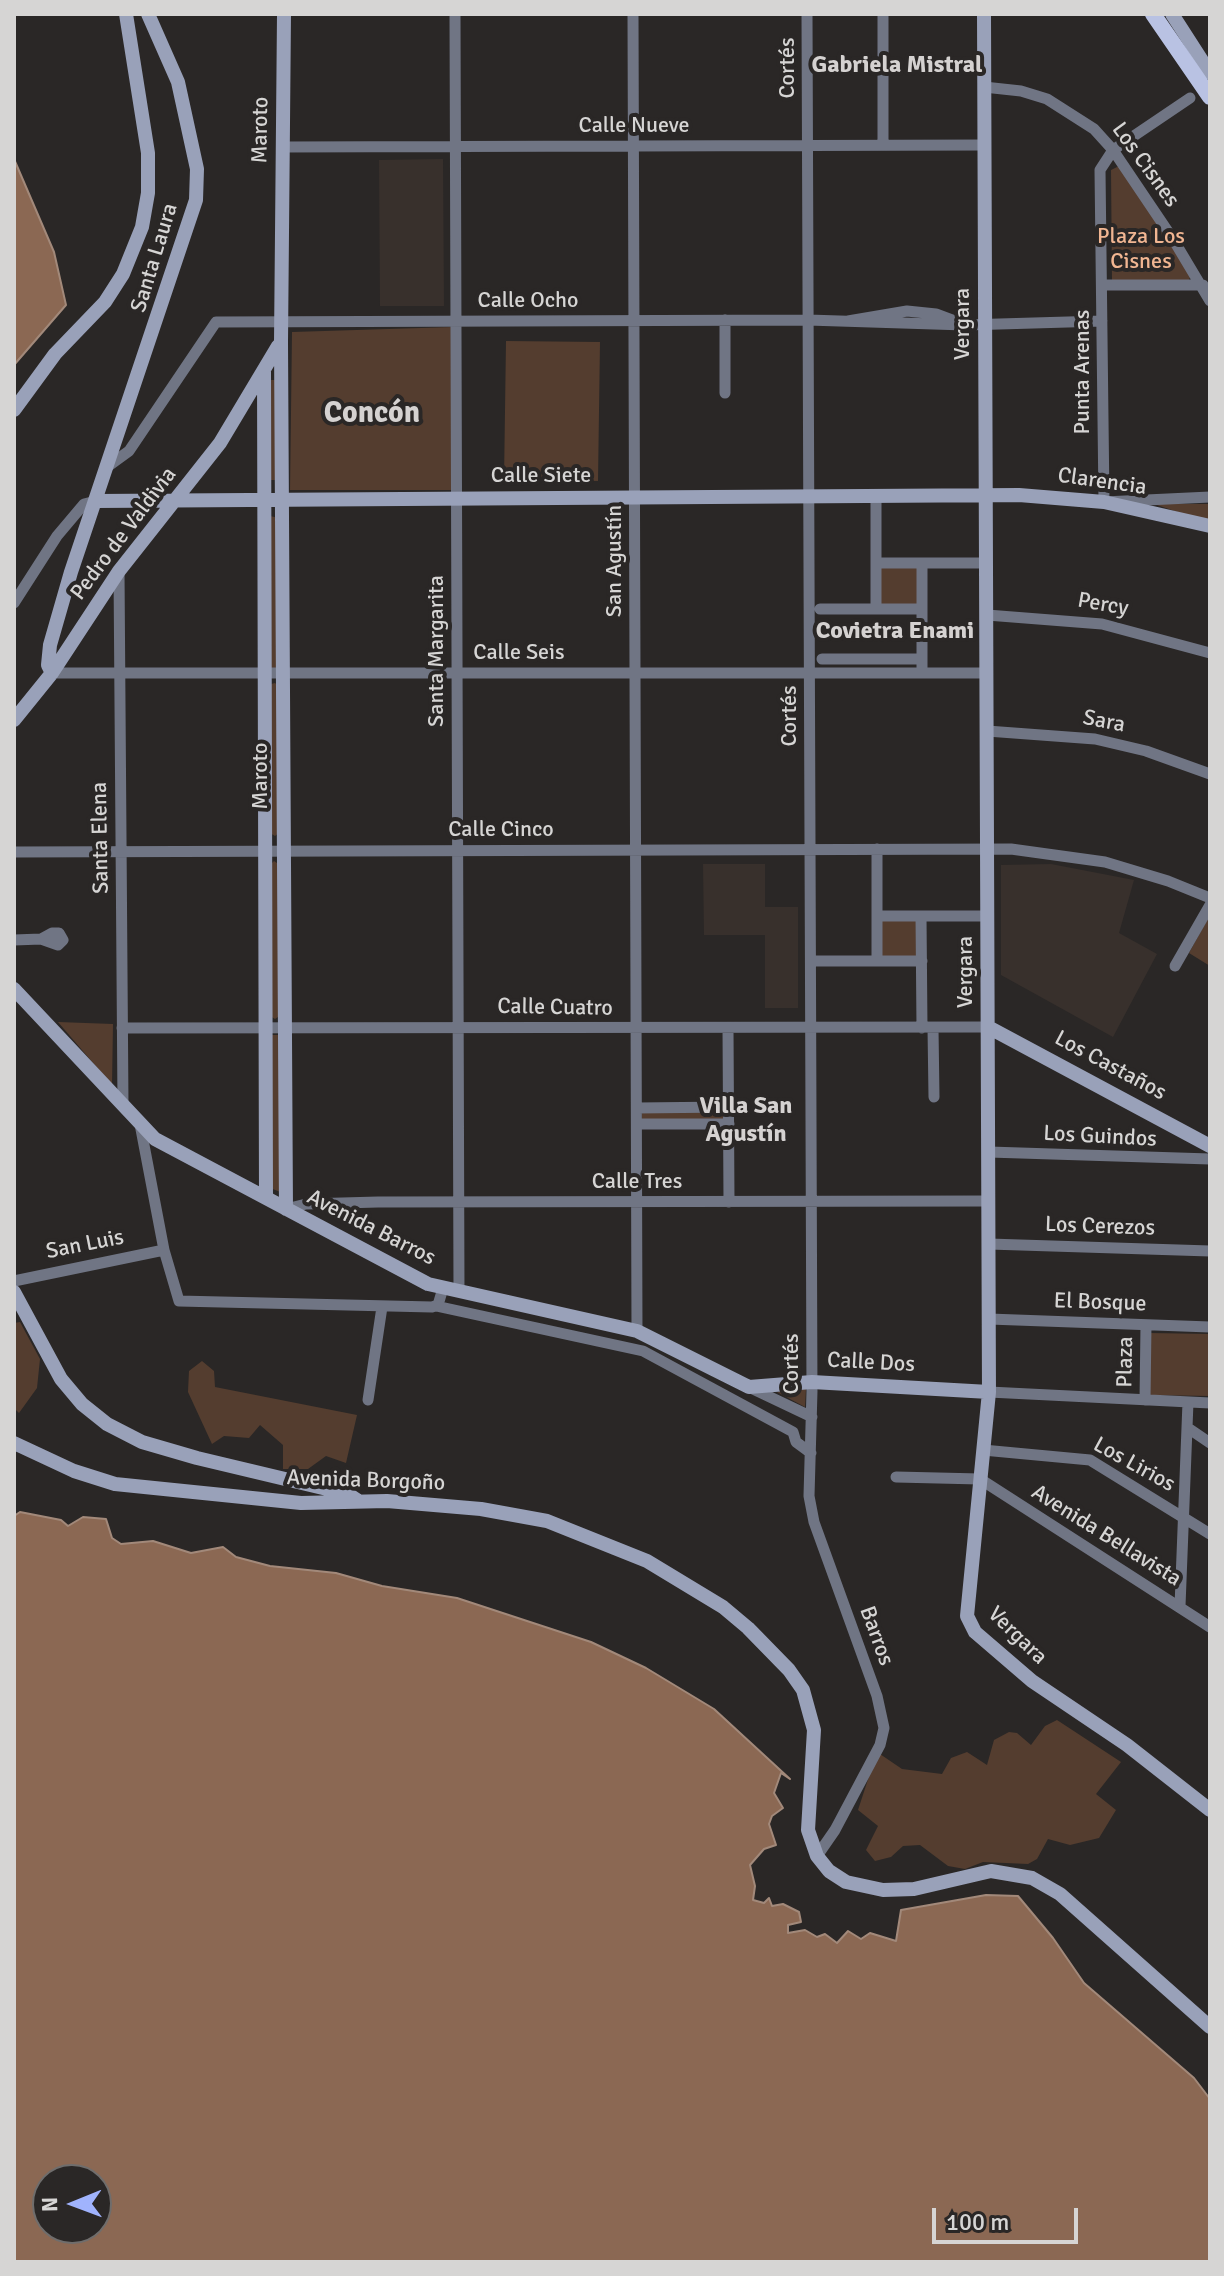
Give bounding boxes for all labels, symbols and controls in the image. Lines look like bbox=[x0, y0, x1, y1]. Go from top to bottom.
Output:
street label: Cortés bbox=[775, 37, 801, 99]
district label: Gabriela Mistral bbox=[812, 52, 982, 80]
street label: Maroto bbox=[247, 96, 275, 164]
street label: Calle Nueve bbox=[578, 113, 690, 139]
street label: Los Cisnes bbox=[1105, 117, 1185, 213]
street label: Santa Laura bbox=[126, 200, 184, 316]
park label: Plaza Los Cisnes bbox=[1097, 224, 1185, 276]
street label: Calle Ocho bbox=[478, 288, 578, 314]
street label: Vergara bbox=[950, 288, 976, 360]
street label: Punta Arenas bbox=[1070, 310, 1096, 434]
district label: Concón bbox=[324, 396, 420, 432]
street label: Pedro de Valdivia bbox=[65, 462, 183, 606]
street label: Calle Siete bbox=[491, 463, 591, 489]
street label: Clarencia bbox=[1056, 463, 1148, 501]
street label: San Agustín bbox=[602, 505, 628, 617]
street label: Santa Margarita bbox=[424, 575, 450, 727]
street label: Percy bbox=[1075, 588, 1131, 622]
district label: Covietra Enami bbox=[816, 618, 974, 646]
street label: Calle Seis bbox=[473, 640, 565, 666]
street label: Cortés bbox=[777, 685, 803, 747]
street label: Sara bbox=[1081, 705, 1127, 739]
street label: Maroto bbox=[248, 743, 274, 809]
street label: Santa Elena bbox=[87, 782, 115, 894]
street label: Calle Cinco bbox=[448, 817, 554, 843]
street label: Vergara bbox=[953, 936, 979, 1008]
street label: Calle Cuatro bbox=[497, 994, 613, 1022]
street label: Los Castaños bbox=[1050, 1026, 1170, 1106]
district label: Villa San Agustín bbox=[700, 1093, 792, 1149]
street label: Los Guindos bbox=[1043, 1121, 1157, 1153]
street label: Calle Tres bbox=[592, 1169, 682, 1195]
street label: Avenida Barros bbox=[302, 1184, 440, 1272]
street label: Los Cerezos bbox=[1044, 1212, 1156, 1242]
street label: San Luis bbox=[44, 1225, 126, 1265]
street label: El Bosque bbox=[1053, 1288, 1147, 1318]
street label: Cortés bbox=[779, 1333, 805, 1395]
street label: Plaza bbox=[1112, 1336, 1140, 1388]
street label: Calle Dos bbox=[826, 1348, 916, 1378]
street label: Los Lirios bbox=[1089, 1432, 1179, 1498]
street label: Avenida Borgoño bbox=[286, 1465, 446, 1497]
street label: Avenida Bellavista bbox=[1026, 1479, 1186, 1593]
street label: Vergara bbox=[982, 1601, 1052, 1671]
street label: Barros bbox=[853, 1603, 899, 1669]
north arrow bbox=[32, 2164, 112, 2244]
scale bar bbox=[936, 2192, 1082, 2242]
text: N bbox=[36, 2197, 63, 2212]
text: 100 m bbox=[946, 2207, 1009, 2237]

